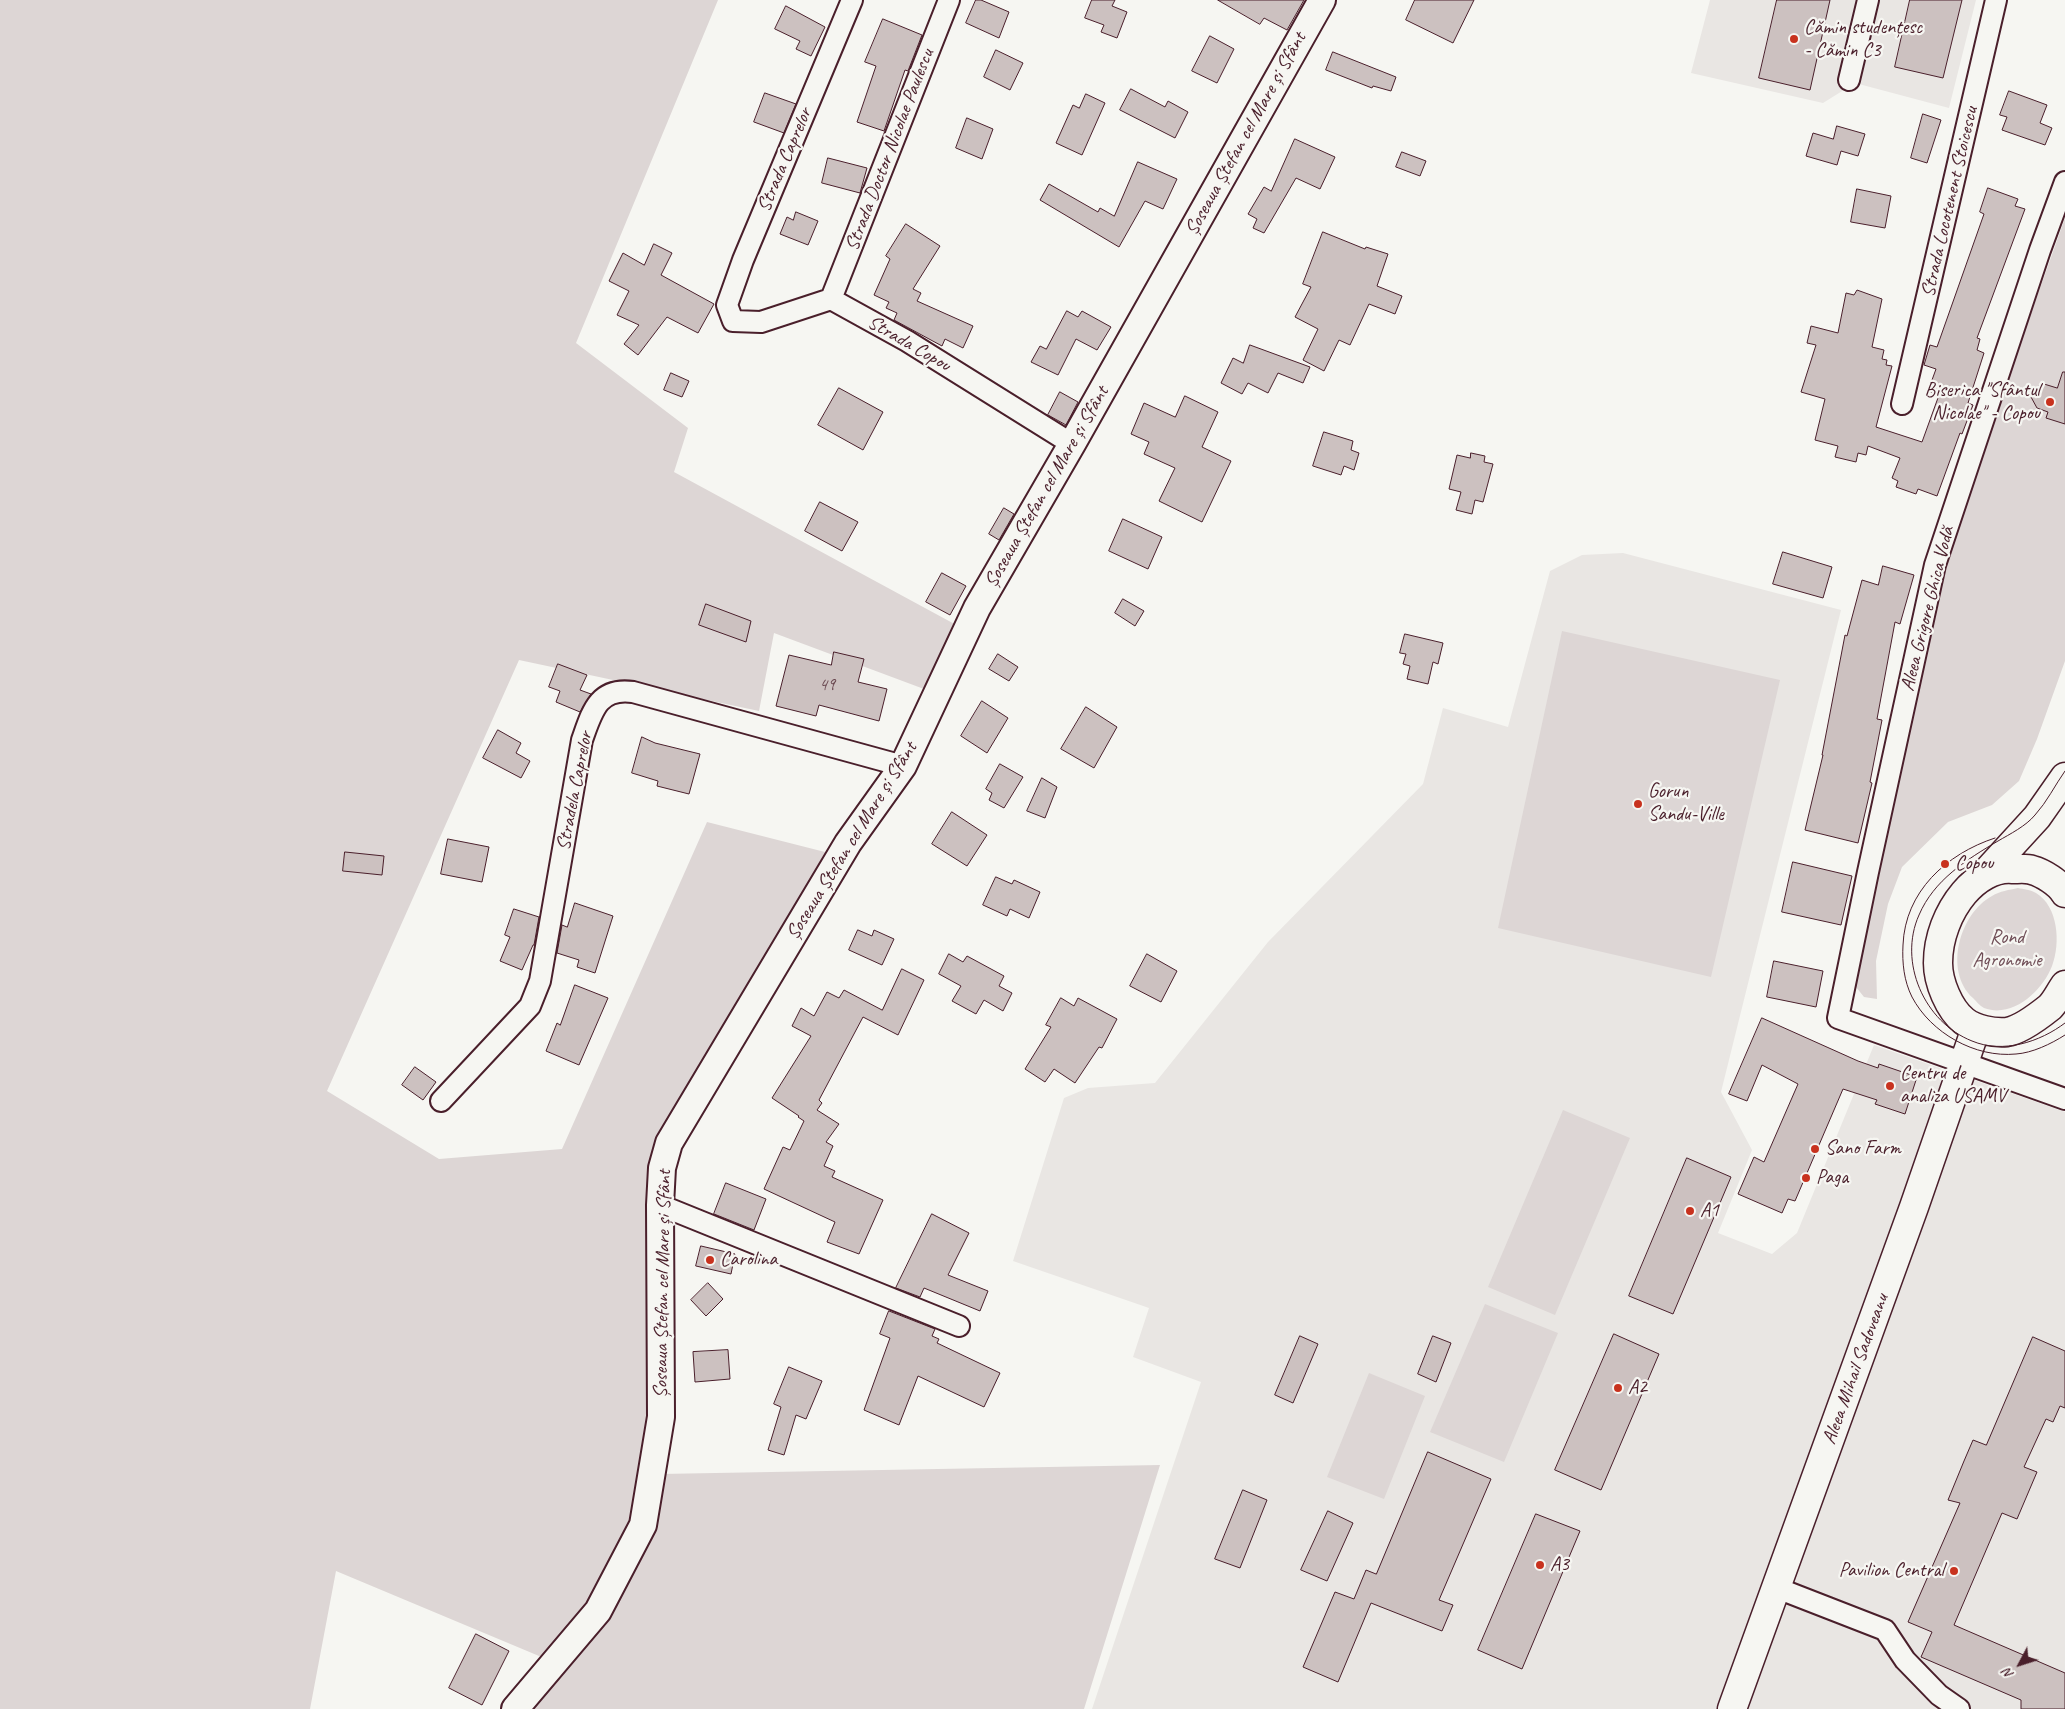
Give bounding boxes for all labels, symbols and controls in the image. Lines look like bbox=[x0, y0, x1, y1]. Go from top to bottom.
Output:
place label: Cămin studențesc - Cămin C3 bbox=[1804, 16, 1922, 63]
street label: Șoseaua Ștefan cel Mare și Sfânt bbox=[1180, 28, 1312, 240]
marker: Cămin studențesc - Cămin C3 bbox=[1788, 33, 1800, 45]
street label: Strada Doctor Nicolae Paulescu bbox=[840, 46, 940, 254]
street label: Strada Caprelor bbox=[752, 104, 818, 216]
street label: Strada Locotenent Stoicescu bbox=[1916, 104, 1984, 300]
street label: Strada Copou bbox=[863, 311, 955, 377]
place label: Biserica "Sfântul Nicolae" - Copou bbox=[1925, 379, 2040, 426]
street label: Șoseaua Ștefan cel Mare și Sfânt bbox=[980, 382, 1114, 592]
marker: Biserica "Sfântul Nicolae" - Copou bbox=[2044, 396, 2056, 408]
street label: Aleea Grigore Ghica Vodă bbox=[1896, 524, 1960, 694]
house number: 49 bbox=[819, 674, 835, 696]
street label: Stradela Caprelor bbox=[552, 730, 598, 852]
street label: Șoseaua Ștefan cel Mare și Sfânt bbox=[781, 738, 923, 944]
place label: Gorun Sandu-Ville bbox=[1648, 780, 1724, 827]
marker: Gorun Sandu-Ville bbox=[1632, 798, 1644, 810]
place label: Copou bbox=[1955, 852, 1994, 876]
marker: Copou bbox=[1939, 858, 1951, 870]
park label: Rond Agronomie bbox=[1973, 926, 2041, 973]
place label: Centru de analiza USAMV bbox=[1900, 1062, 2006, 1109]
marker: Centru de analiza USAMV bbox=[1884, 1080, 1896, 1092]
place label: Sano Farm bbox=[1825, 1137, 1901, 1161]
marker: Sano Farm bbox=[1809, 1143, 1821, 1155]
place label: Paga bbox=[1816, 1166, 1848, 1190]
street label: Șoseaua Ștefan cel Mare și Sfânt bbox=[649, 1170, 677, 1398]
marker: Paga bbox=[1800, 1172, 1812, 1184]
place label: A1 bbox=[1700, 1199, 1719, 1223]
marker: A1 bbox=[1684, 1205, 1696, 1217]
place label: Carolina bbox=[720, 1248, 777, 1272]
marker: Carolina bbox=[704, 1254, 716, 1266]
street label: Aleea Mihail Sadoveanu bbox=[1818, 1290, 1894, 1448]
place label: A2 bbox=[1628, 1376, 1647, 1400]
marker: A2 bbox=[1612, 1382, 1624, 1394]
place label: A3 bbox=[1550, 1553, 1569, 1577]
marker: A3 bbox=[1534, 1559, 1546, 1571]
place label: Pavilion Central bbox=[1839, 1559, 1944, 1583]
marker: Pavilion Central bbox=[1948, 1565, 1960, 1577]
north arrow bbox=[1995, 1639, 2045, 1689]
text: N bbox=[1999, 1665, 2017, 1683]

